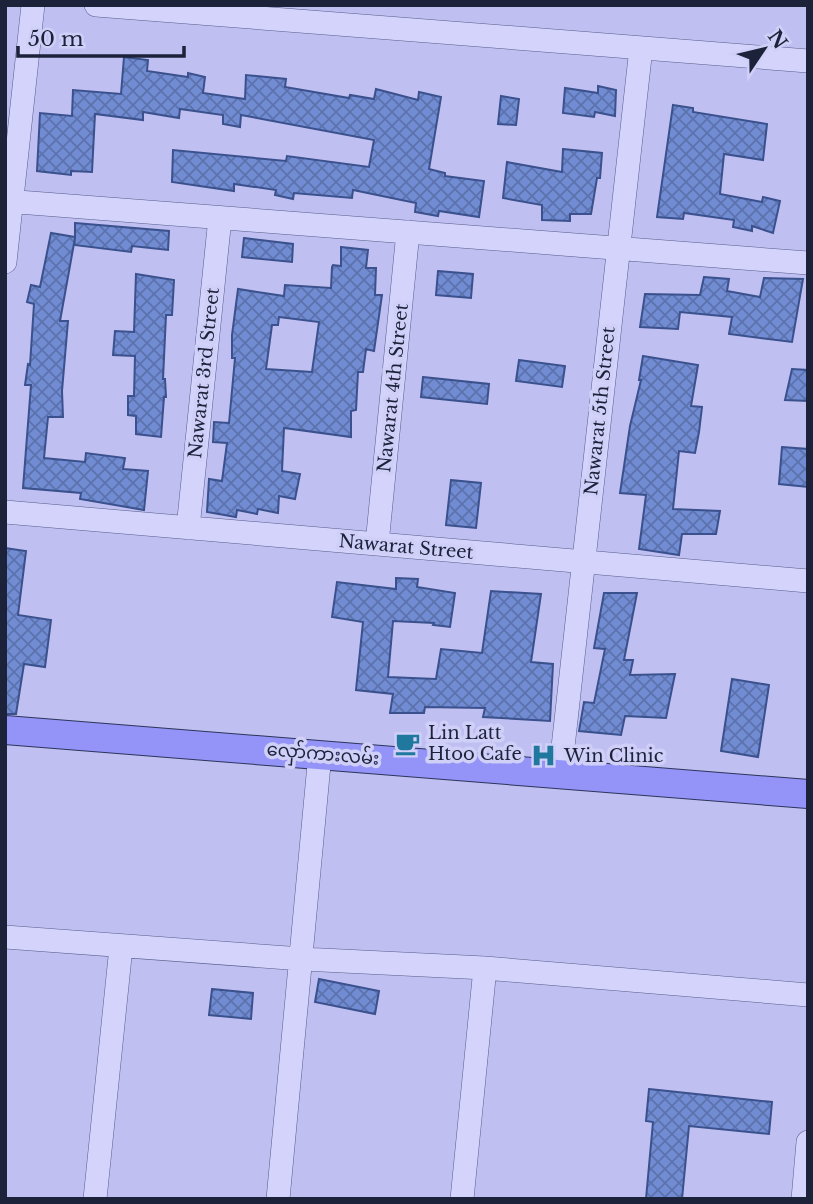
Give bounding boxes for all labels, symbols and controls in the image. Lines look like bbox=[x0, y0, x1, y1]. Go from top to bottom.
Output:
scale bar bbox=[18, 14, 184, 58]
north arrow bbox=[729, 14, 799, 84]
text: 50 m bbox=[28, 26, 84, 52]
text: N bbox=[763, 26, 792, 54]
street label: Nawarat 3rd Street bbox=[184, 286, 224, 460]
street label: Nawarat 4th Street bbox=[373, 302, 413, 474]
street label: Nawarat 5th Street bbox=[580, 325, 620, 496]
street label: Nawarat Street bbox=[338, 530, 474, 564]
place label: Lin Latt Htoo Cafe bbox=[428, 722, 522, 765]
cafe icon: Lin Latt Htoo Cafe bbox=[394, 729, 422, 757]
street label: လှော်ကားလမ်း bbox=[265, 736, 380, 774]
hospital icon: Win Clinic bbox=[530, 742, 558, 770]
place label: Win Clinic bbox=[563, 745, 664, 767]

